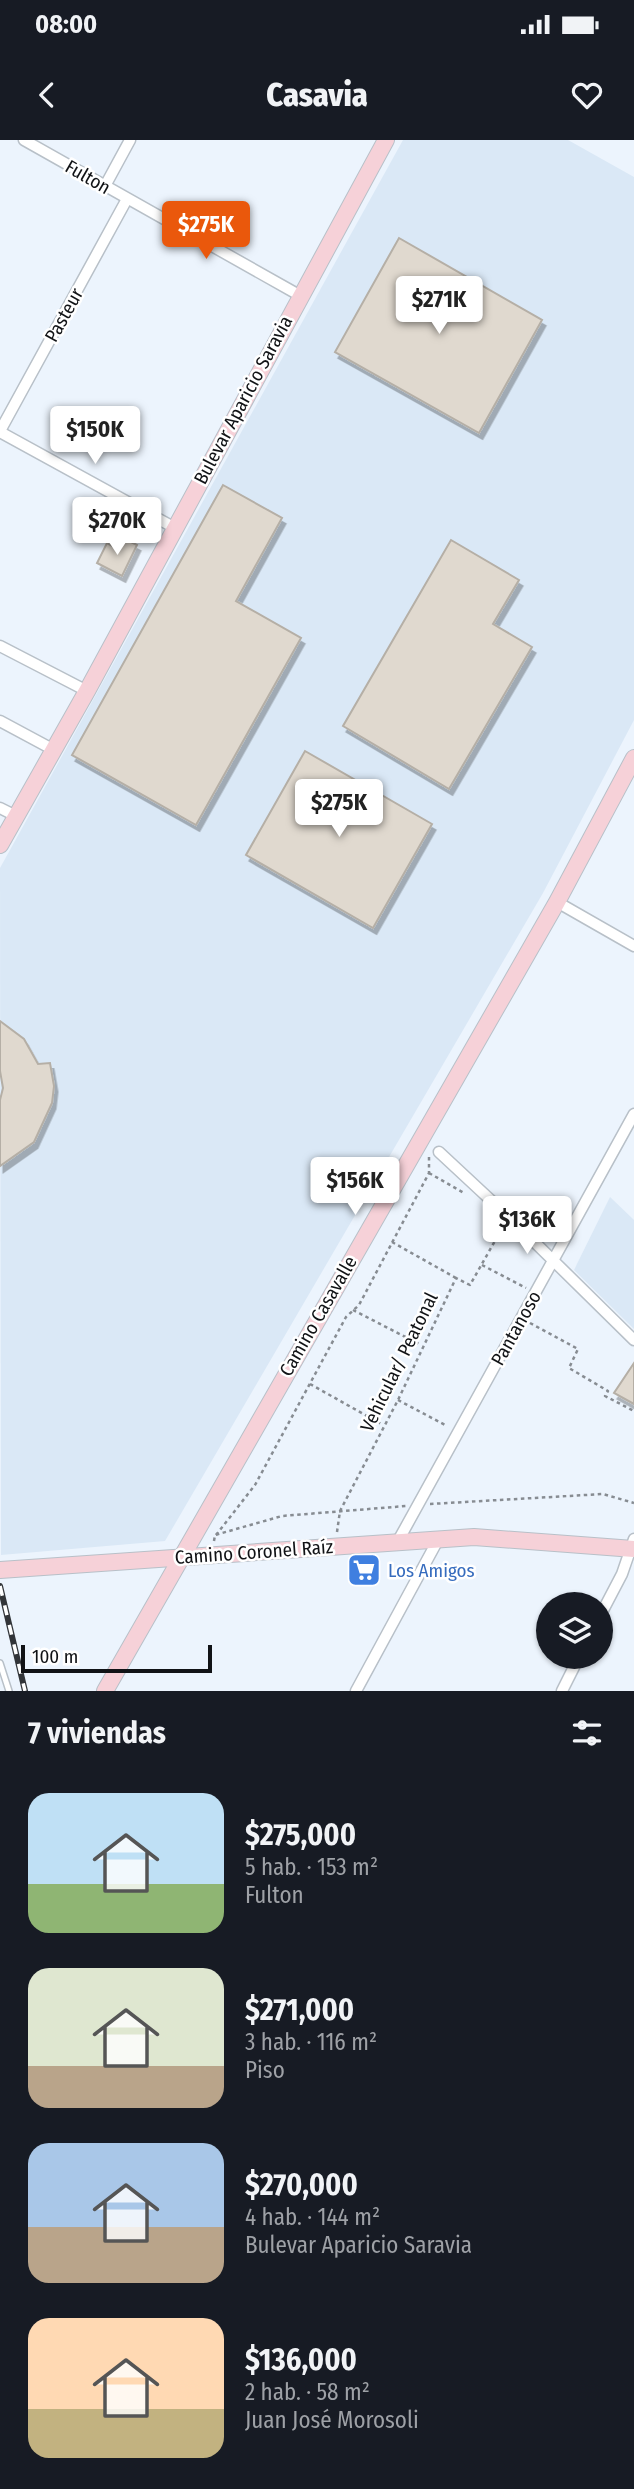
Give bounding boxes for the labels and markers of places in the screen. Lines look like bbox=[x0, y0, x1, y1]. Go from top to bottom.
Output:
pin: $275K bbox=[157, 201, 255, 261]
pin: $271K bbox=[390, 276, 488, 336]
pin: $150K bbox=[46, 406, 144, 466]
pin: $270K bbox=[68, 498, 166, 557]
pin: $275K bbox=[290, 780, 388, 839]
pin: $156K bbox=[306, 1158, 404, 1217]
pin: $136K bbox=[478, 1196, 576, 1256]
supermarket icon: Los Amigos bbox=[345, 1551, 383, 1589]
place label: Los Amigos bbox=[388, 1559, 475, 1582]

